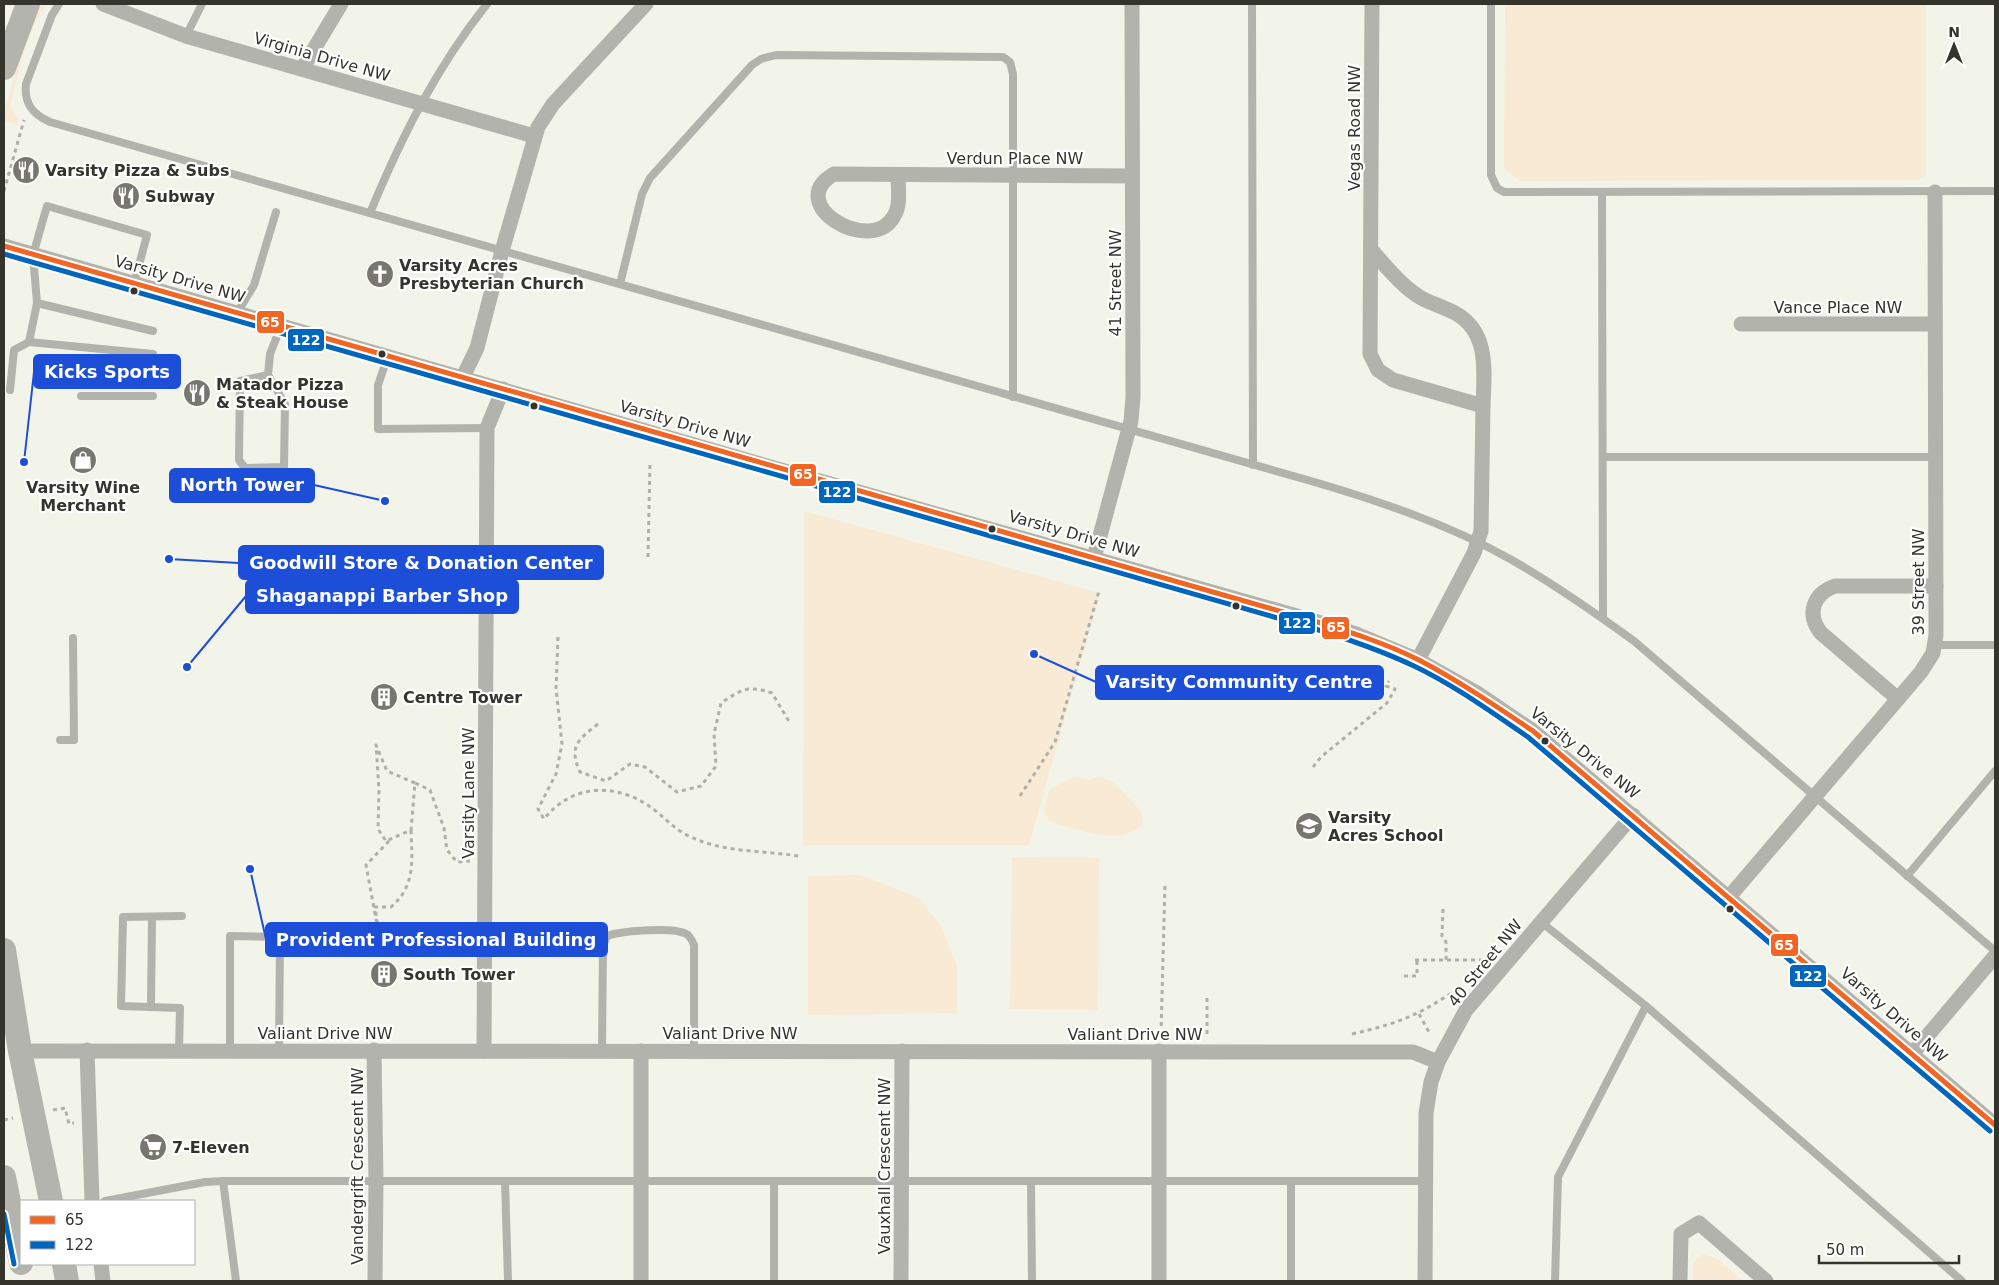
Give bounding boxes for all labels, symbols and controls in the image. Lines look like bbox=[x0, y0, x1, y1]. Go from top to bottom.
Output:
north arrow bbox=[1929, 20, 1979, 70]
text: N bbox=[1948, 24, 1960, 40]
street label: Virginia Drive NW bbox=[252, 28, 393, 86]
street label: Vegas Road NW bbox=[1345, 65, 1364, 191]
street label: Verdun Place NW bbox=[947, 149, 1084, 168]
restaurant icon: Varsity Pizza & Subs bbox=[11, 155, 41, 185]
place label: Varsity Pizza & Subs bbox=[45, 161, 229, 180]
restaurant icon: Subway bbox=[111, 181, 141, 211]
place label: Subway bbox=[145, 187, 215, 206]
street label: 41 Street NW bbox=[1106, 229, 1125, 336]
street label: Varsity Drive NW bbox=[112, 251, 248, 307]
place label: Varsity Acres Presbyterian Church bbox=[399, 256, 584, 293]
church icon: Varsity Acres Presbyterian Church bbox=[365, 259, 395, 289]
unlabelled marker bbox=[129, 286, 139, 296]
street label: Vance Place NW bbox=[1774, 298, 1903, 317]
line badge: 65 bbox=[256, 310, 285, 334]
text: 65 bbox=[260, 314, 280, 330]
line badge: 122 bbox=[287, 328, 325, 352]
text: 122 bbox=[291, 332, 321, 348]
unlabelled marker bbox=[377, 349, 387, 359]
callout: Kicks Sports bbox=[34, 355, 180, 388]
text: Kicks Sports bbox=[44, 361, 170, 382]
place label: Matador Pizza & Steak House bbox=[216, 375, 349, 412]
restaurant icon: Matador Pizza & Steak House bbox=[182, 378, 212, 408]
street label: Varsity Drive NW bbox=[617, 396, 753, 452]
unlabelled marker bbox=[529, 401, 539, 411]
shop icon: Varsity Wine Merchant bbox=[68, 445, 98, 475]
line badge: 65 bbox=[789, 463, 817, 487]
text: 65 bbox=[793, 466, 813, 482]
callout: North Tower bbox=[170, 469, 314, 502]
text: North Tower bbox=[180, 474, 304, 495]
place label: Varsity Wine Merchant bbox=[26, 478, 140, 515]
line badge: 122 bbox=[818, 480, 856, 504]
text: 122 bbox=[822, 484, 852, 500]
street label: Varsity Drive NW bbox=[1006, 506, 1142, 562]
unlabelled marker bbox=[987, 524, 997, 534]
street label: 39 Street NW bbox=[1909, 528, 1928, 635]
callout: Goodwill Store & Donation Center bbox=[239, 546, 603, 579]
text: Goodwill Store & Donation Center bbox=[249, 552, 593, 573]
callout: Shaganappi Barber Shop bbox=[246, 580, 518, 613]
text: Shaganappi Barber Shop bbox=[256, 585, 508, 606]
unlabelled marker bbox=[1231, 601, 1241, 611]
line badge: 122 bbox=[1278, 611, 1316, 635]
text: 122 bbox=[1282, 615, 1312, 631]
line badge: 65 bbox=[1321, 616, 1350, 640]
text: 65 bbox=[1326, 619, 1346, 635]
callout: Varsity Community Centre bbox=[1096, 666, 1383, 699]
text: Varsity Community Centre bbox=[1106, 671, 1372, 692]
building icon: Centre Tower bbox=[369, 682, 399, 712]
place label: Centre Tower bbox=[403, 688, 522, 707]
street label: Varsity Drive NW bbox=[1526, 703, 1644, 803]
street label: Varsity Lane NW bbox=[459, 727, 478, 859]
unlabelled marker bbox=[1540, 736, 1550, 746]
place label: Varsity Acres School bbox=[1328, 808, 1444, 845]
school or university icon: Varsity Acres School bbox=[1294, 811, 1324, 841]
unlabelled marker bbox=[1725, 904, 1735, 914]
street label: 40 Street NW bbox=[1444, 915, 1526, 1011]
callout: Provident Professional Building bbox=[266, 923, 607, 956]
text: Provident Professional Building bbox=[276, 929, 596, 950]
line badge: 65 bbox=[1770, 933, 1799, 957]
text: 65 bbox=[1774, 937, 1794, 953]
building icon: South Tower bbox=[369, 959, 399, 989]
street label: Varsity Drive NW bbox=[1837, 963, 1951, 1067]
line badge: 122 bbox=[1789, 964, 1827, 988]
place label: South Tower bbox=[403, 965, 515, 984]
text: 122 bbox=[1793, 968, 1823, 984]
street label: Valiant Drive NW bbox=[257, 1024, 393, 1043]
street label: Valiant Drive NW bbox=[662, 1024, 798, 1043]
street label: Valiant Drive NW bbox=[1067, 1025, 1203, 1044]
street label: Vandergrift Crescent NW bbox=[348, 1067, 367, 1265]
street label: Vauxhall Crescent NW bbox=[875, 1078, 894, 1254]
supermarket icon: 7-Eleven bbox=[138, 1132, 168, 1162]
place label: 7-Eleven bbox=[172, 1138, 250, 1157]
legend bbox=[20, 1200, 195, 1265]
text: 65 bbox=[65, 1211, 84, 1229]
scale bar bbox=[1819, 1232, 1959, 1264]
text: 122 bbox=[65, 1236, 94, 1254]
text: 50 m bbox=[1826, 1241, 1864, 1259]

